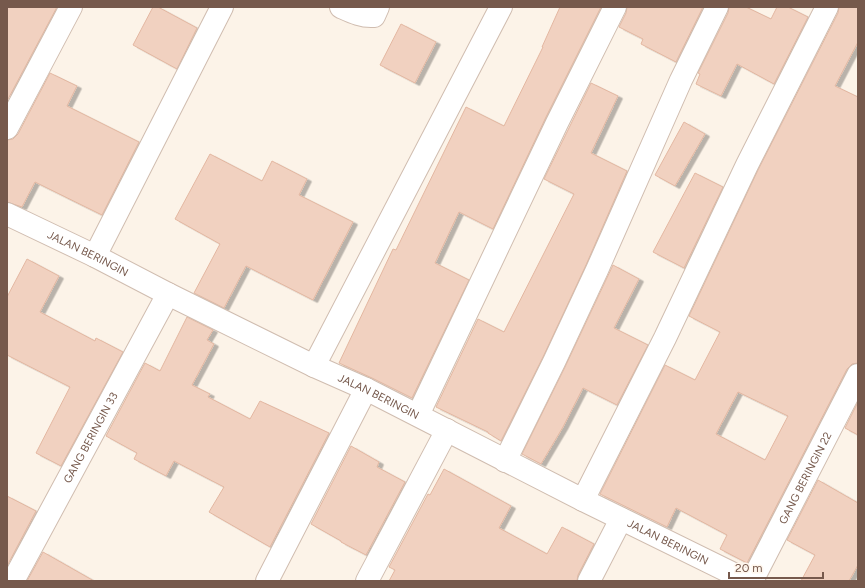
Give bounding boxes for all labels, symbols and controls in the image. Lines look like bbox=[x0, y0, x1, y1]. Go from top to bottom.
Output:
street label: JALAN BERINGIN bbox=[45, 228, 131, 279]
street label: JALAN BERINGIN bbox=[336, 371, 421, 422]
street label: GANG BERINGIN 33 bbox=[61, 390, 121, 486]
street label: GANG BERINGIN 22 bbox=[776, 430, 835, 526]
street label: JALAN BERINGIN bbox=[625, 517, 711, 568]
scale bar bbox=[729, 554, 823, 580]
text: 20 m bbox=[735, 561, 763, 575]

